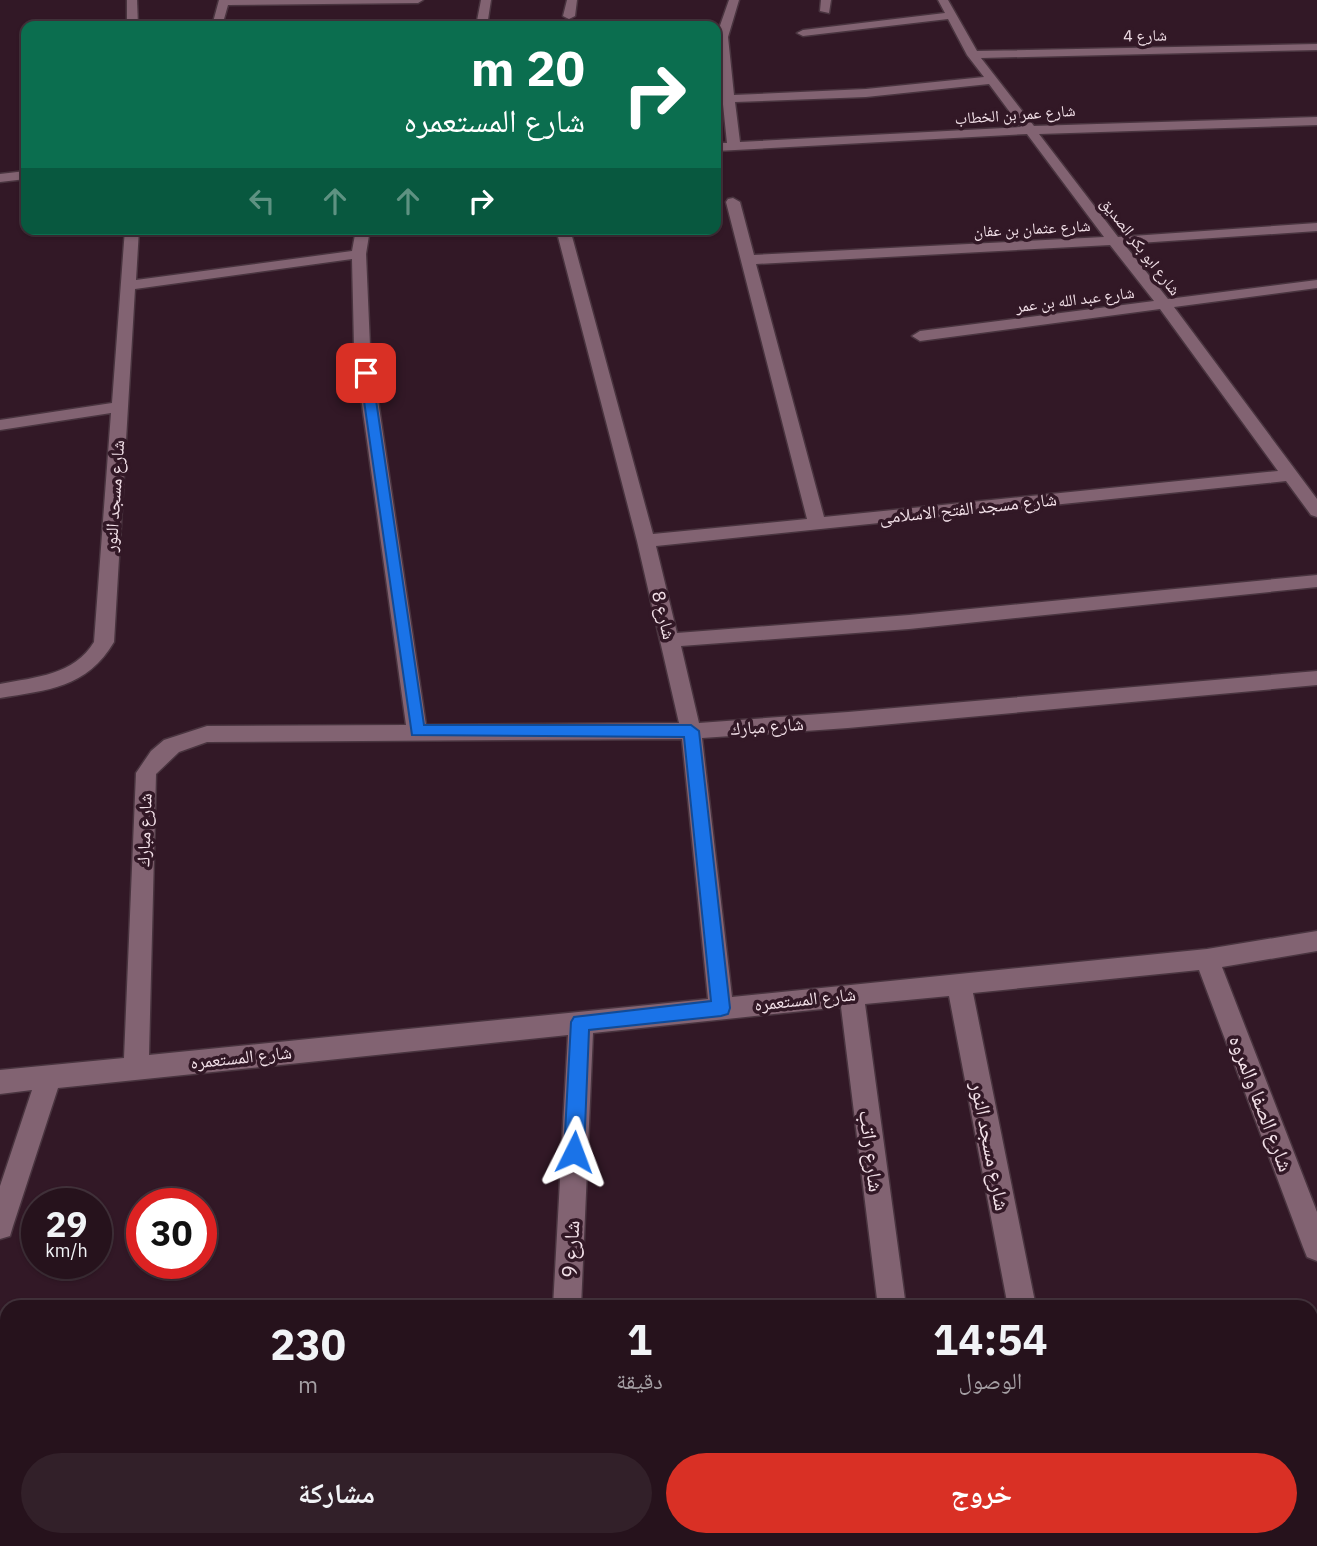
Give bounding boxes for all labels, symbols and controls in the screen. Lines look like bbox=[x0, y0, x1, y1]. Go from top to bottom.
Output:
street label: شارع 4 bbox=[1123, 25, 1167, 46]
text: 20 m bbox=[471, 36, 585, 99]
icon: right bbox=[609, 49, 700, 140]
text: شارع المستعمره bbox=[404, 99, 585, 141]
street label: شارع عمر بن الخطاب bbox=[954, 100, 1076, 129]
icon: left bbox=[243, 182, 281, 220]
icon: ahead bbox=[316, 182, 354, 220]
icon: ahead bbox=[389, 182, 427, 220]
icon: right bbox=[462, 182, 500, 220]
street label: شارع ابو بكر الصديق bbox=[1096, 193, 1185, 300]
street label: شارع عثمان بن عفان bbox=[973, 215, 1091, 242]
street label: شارع عبد الله بن عمر bbox=[1014, 282, 1135, 317]
pin bbox=[336, 343, 396, 403]
icon: arrive bbox=[347, 354, 385, 392]
street label: شارع مسجد النور bbox=[99, 439, 129, 554]
street label: شارع مسجد الفتح الاسلامى bbox=[878, 487, 1058, 530]
street label: شارع 8 bbox=[647, 588, 681, 642]
street label: شارع مبارك bbox=[730, 712, 804, 740]
street label: شارع مبارك bbox=[131, 793, 157, 867]
street label: شارع المستعمره bbox=[753, 982, 857, 1016]
street label: شارع الصفا والمروه bbox=[1223, 1031, 1301, 1175]
street label: شارع المستعمره bbox=[189, 1040, 293, 1074]
street label: شارع مسجد النور bbox=[965, 1078, 1017, 1213]
street label: شارع راتب bbox=[853, 1108, 891, 1194]
position arrow bbox=[537, 1115, 611, 1189]
speed limit sign: 30 bbox=[126, 1188, 217, 1279]
text: 29 bbox=[45, 1201, 88, 1247]
street label: شارع 9 bbox=[555, 1220, 585, 1278]
text: km/h bbox=[45, 1239, 88, 1262]
text: 1 bbox=[627, 1312, 652, 1367]
text: 14:54 bbox=[933, 1312, 1048, 1367]
text: 230 bbox=[270, 1317, 346, 1372]
text: دقيقة bbox=[616, 1365, 663, 1395]
text: الوصول bbox=[959, 1365, 1022, 1395]
text: m bbox=[298, 1369, 318, 1399]
button: مشاركة bbox=[21, 1453, 652, 1533]
button: خروج bbox=[666, 1453, 1297, 1533]

